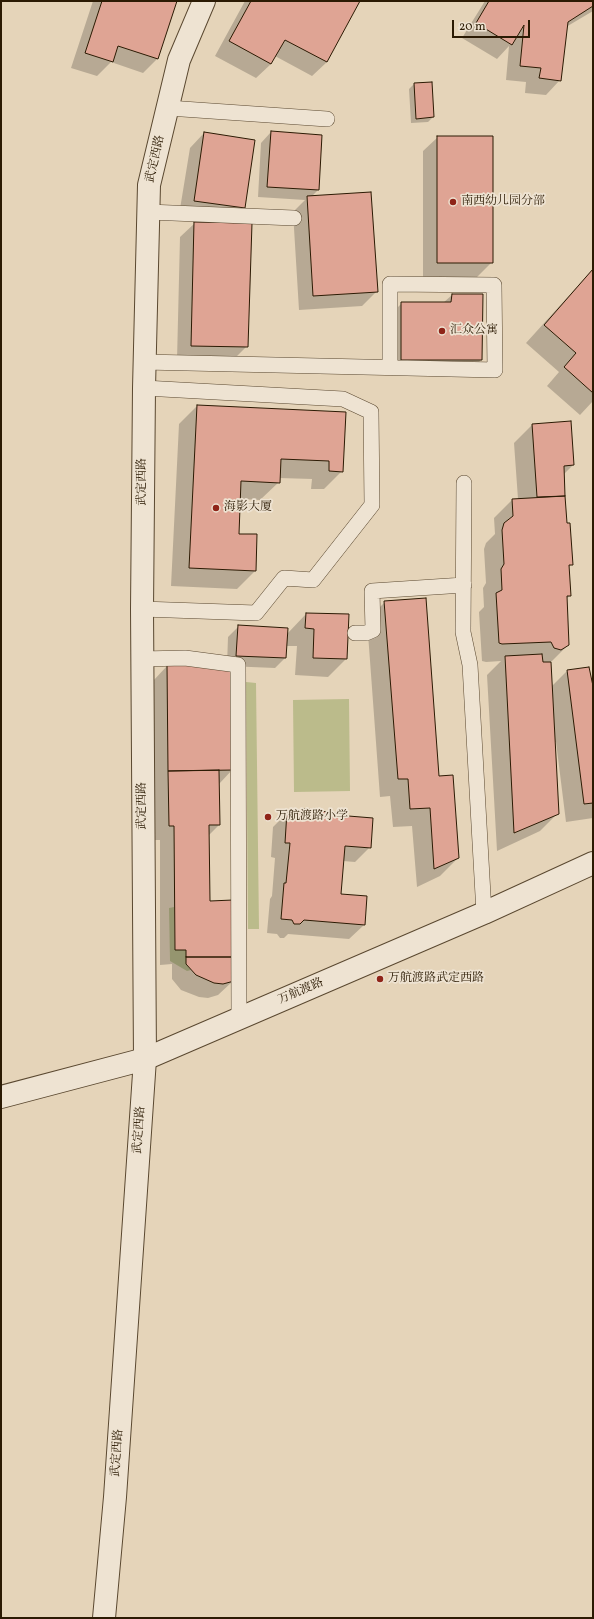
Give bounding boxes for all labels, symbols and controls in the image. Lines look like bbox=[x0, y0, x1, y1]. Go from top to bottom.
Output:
scale bar bbox=[454, 12, 532, 38]
text: 20 m bbox=[459, 19, 486, 35]
street label: 武定西路 bbox=[144, 134, 168, 184]
place label: 南西幼儿园分部 bbox=[461, 195, 545, 209]
marker: 南西幼儿园分部 bbox=[448, 197, 458, 207]
place label: 汇众公寓 bbox=[450, 324, 498, 338]
marker: 汇众公寓 bbox=[437, 326, 447, 336]
street label: 武定西路 bbox=[136, 458, 150, 506]
place label: 海影大厦 bbox=[224, 501, 272, 515]
marker: 海影大厦 bbox=[211, 503, 221, 513]
street label: 武定西路 bbox=[136, 782, 150, 830]
place label: 万航渡路小学 bbox=[276, 810, 348, 824]
marker: 万航渡路小学 bbox=[263, 812, 273, 822]
place label: 万航渡路武定西路 bbox=[388, 972, 484, 986]
marker: 万航渡路武定西路 bbox=[375, 974, 385, 984]
street label: 万航渡路 bbox=[276, 976, 326, 1008]
street label: 武定西路 bbox=[131, 1106, 149, 1154]
street label: 武定西路 bbox=[109, 1429, 127, 1477]

